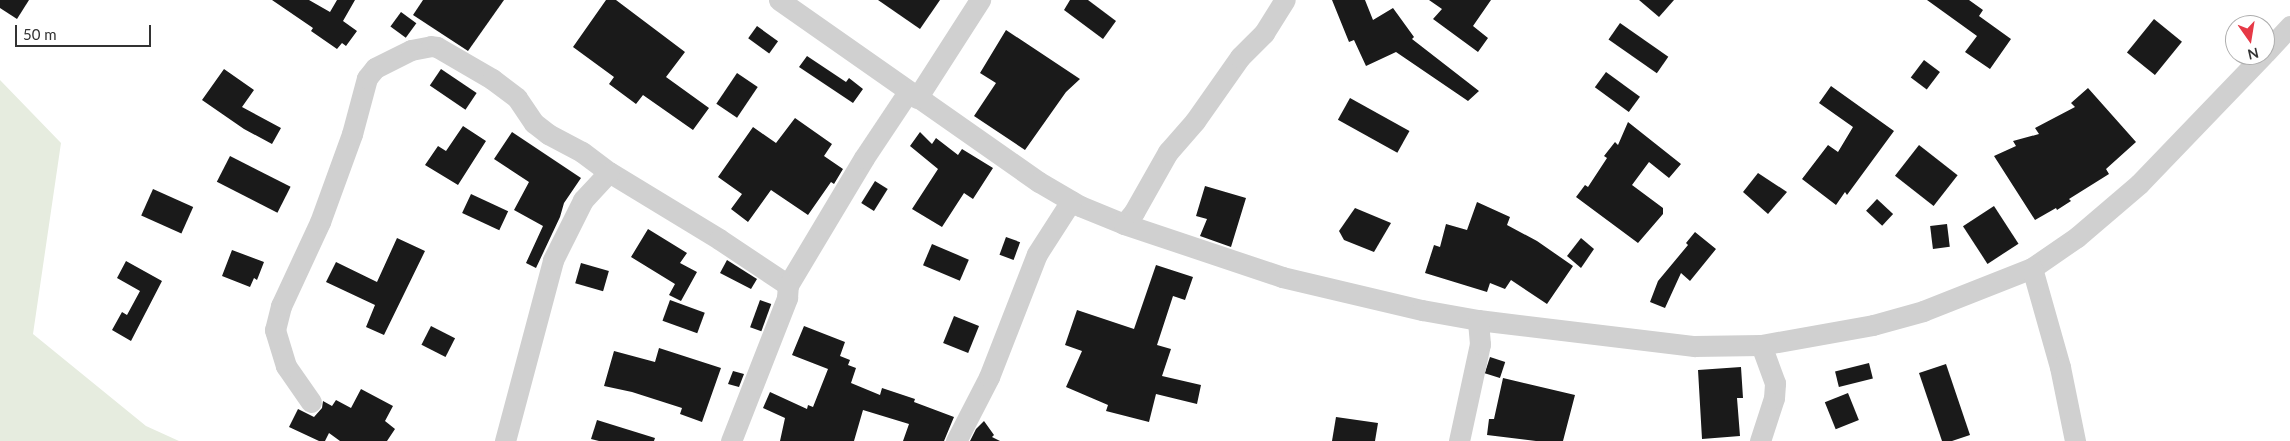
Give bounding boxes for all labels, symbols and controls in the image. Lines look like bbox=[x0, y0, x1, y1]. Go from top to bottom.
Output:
scale bar bbox=[18, 15, 154, 47]
north arrow bbox=[2225, 15, 2275, 65]
text: 50 m bbox=[23, 25, 57, 43]
text: N bbox=[2246, 45, 2260, 64]

